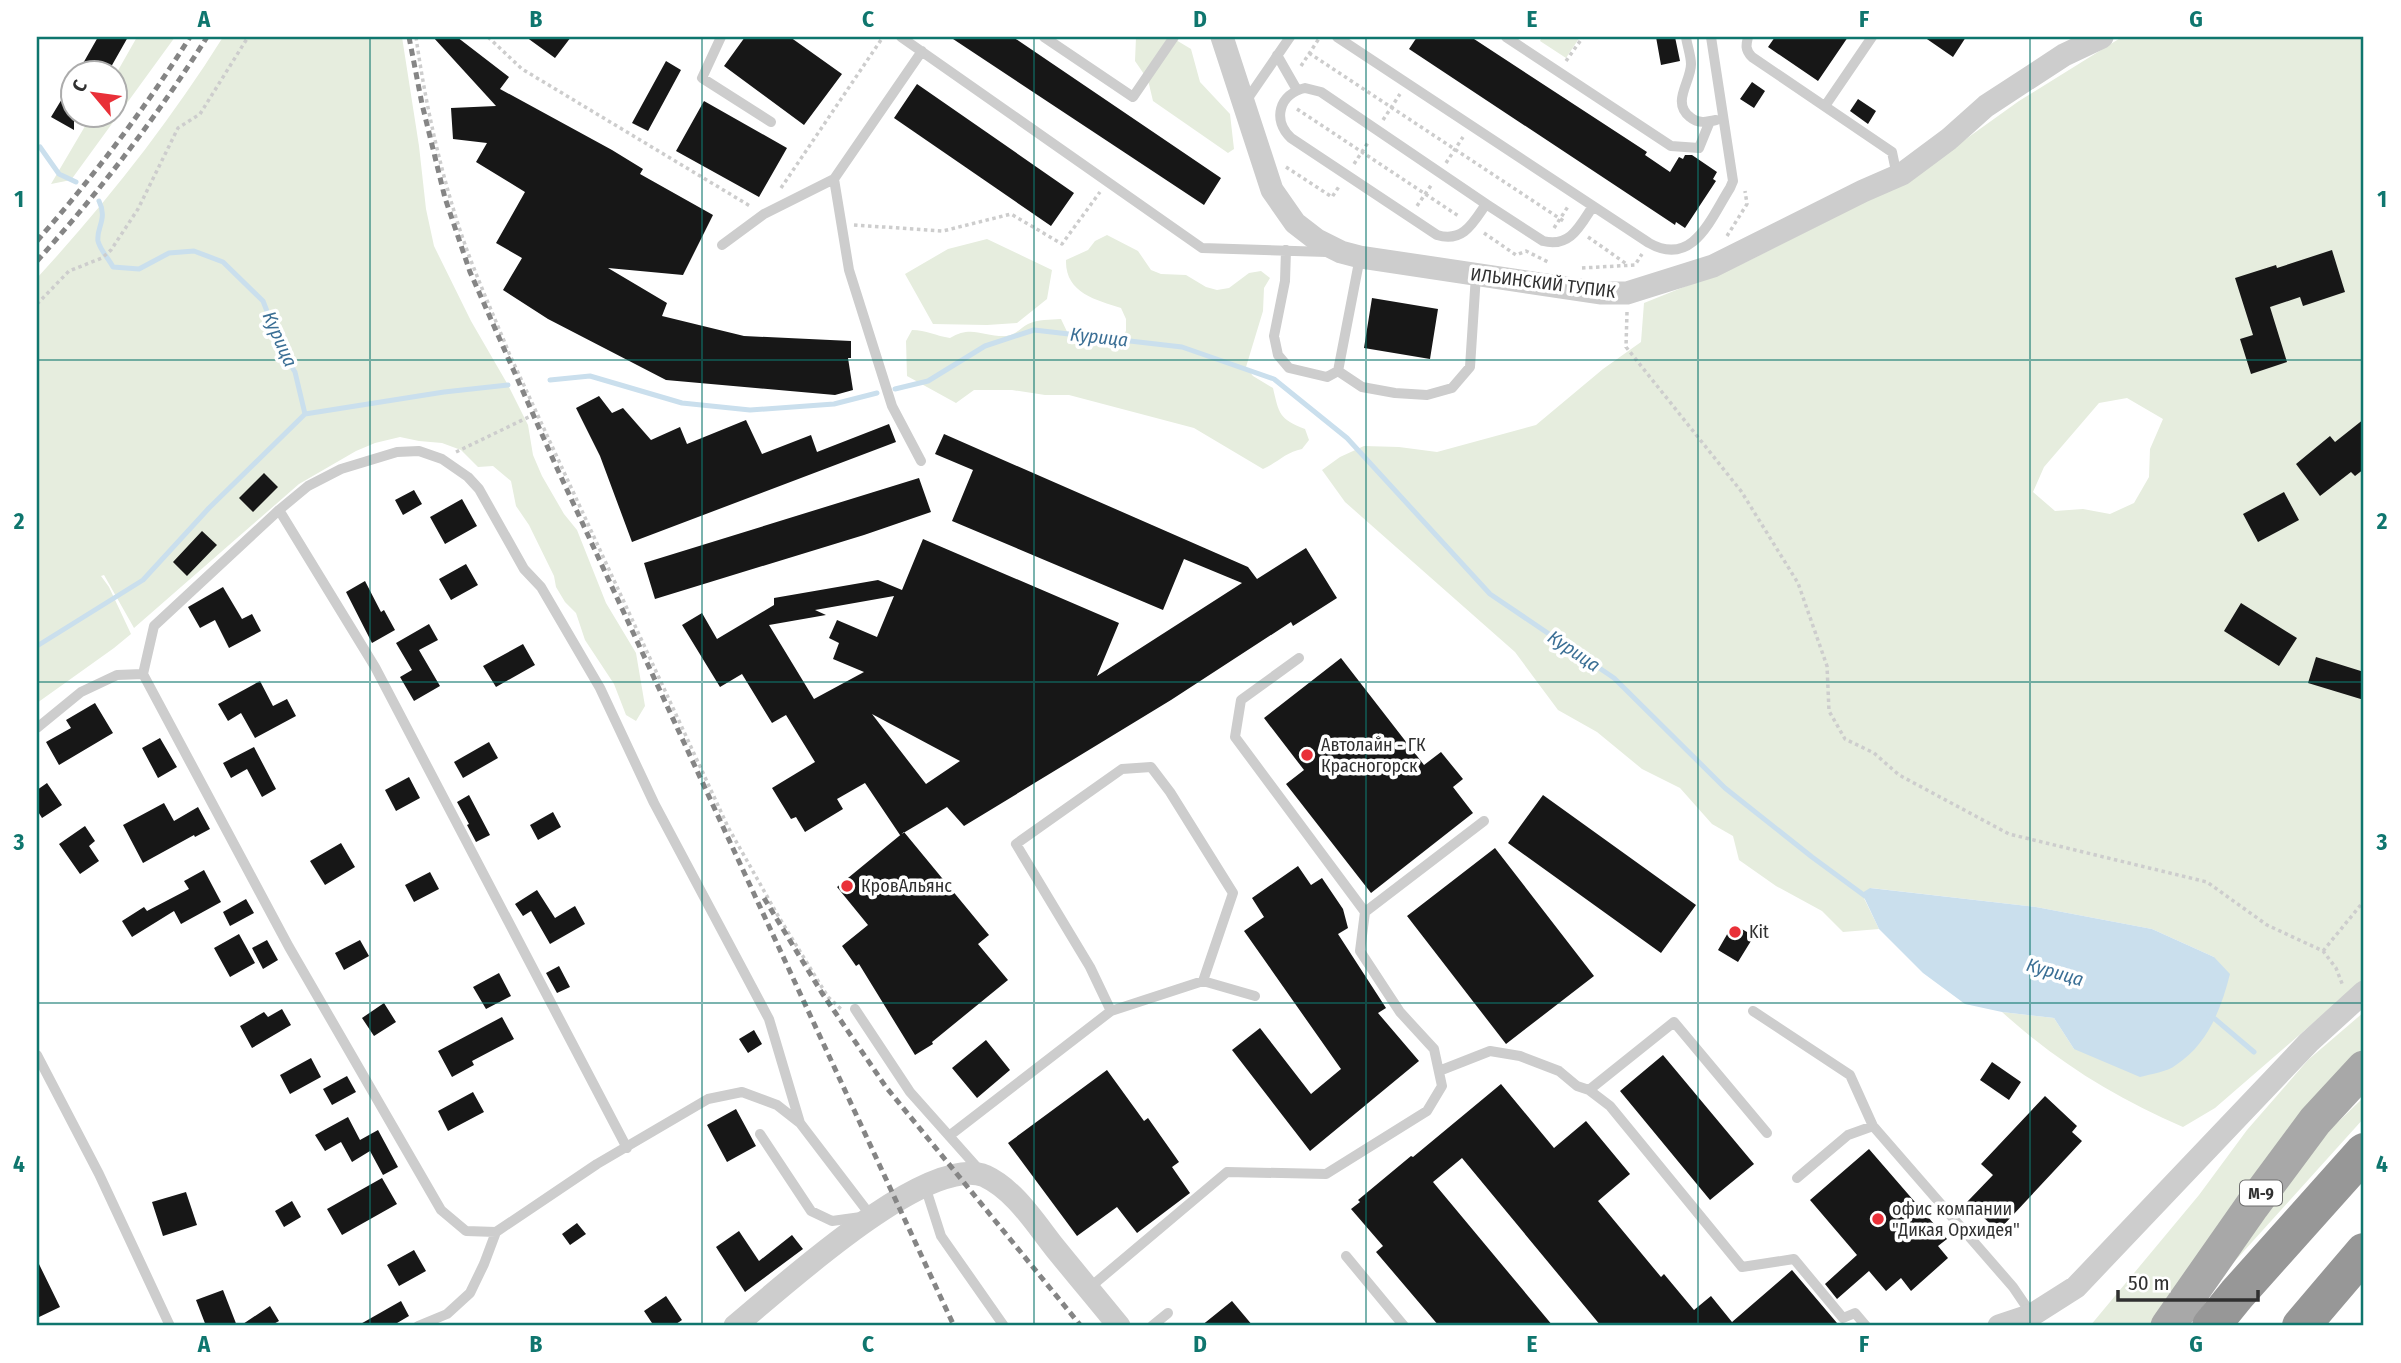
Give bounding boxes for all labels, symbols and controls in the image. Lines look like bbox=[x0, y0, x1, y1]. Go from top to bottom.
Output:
text: A bbox=[197, 5, 211, 33]
text: B bbox=[530, 5, 543, 33]
text: C bbox=[862, 5, 874, 33]
text: D bbox=[1193, 5, 1207, 33]
text: E bbox=[1527, 5, 1538, 33]
text: F bbox=[1859, 5, 1869, 33]
text: G bbox=[2189, 5, 2203, 33]
north arrow bbox=[60, 60, 130, 130]
text: С bbox=[67, 76, 92, 96]
text: 1 bbox=[14, 185, 24, 213]
text: 1 bbox=[2377, 185, 2387, 213]
street label: ИЛЬИНСКИЙ ТУПИК bbox=[1469, 263, 1617, 303]
water label: Курица bbox=[258, 308, 302, 370]
water label: Курица bbox=[1069, 323, 1129, 351]
text: 2 bbox=[13, 507, 25, 535]
text: 2 bbox=[2376, 507, 2388, 535]
water label: Курица bbox=[1543, 625, 1605, 677]
place label: Автолайн - ГК Красногорск bbox=[1321, 734, 1426, 777]
marker: Автолайн - ГК Красногорск bbox=[1299, 747, 1315, 763]
text: 3 bbox=[13, 828, 25, 856]
text: 3 bbox=[2376, 828, 2388, 856]
place label: КровАльянс bbox=[861, 875, 952, 897]
marker: КровАльянс bbox=[839, 878, 855, 894]
place label: Kit bbox=[1749, 921, 1769, 943]
marker: Kit bbox=[1727, 924, 1743, 940]
water label: Курица bbox=[2024, 953, 2086, 991]
text: 4 bbox=[13, 1150, 25, 1178]
text: 4 bbox=[2376, 1150, 2388, 1178]
road number: М-9 bbox=[2240, 1180, 2282, 1205]
place label: офис компании "Дикая Орхидея" bbox=[1892, 1198, 2020, 1241]
marker: офис компании "Дикая Орхидея" bbox=[1870, 1211, 1886, 1227]
scale bar bbox=[2118, 1258, 2258, 1302]
text: 50 m bbox=[2128, 1270, 2170, 1296]
text: A bbox=[197, 1330, 211, 1358]
text: B bbox=[530, 1330, 543, 1358]
text: C bbox=[862, 1330, 874, 1358]
text: D bbox=[1193, 1330, 1207, 1358]
text: E bbox=[1527, 1330, 1538, 1358]
text: F bbox=[1859, 1330, 1869, 1358]
text: G bbox=[2189, 1330, 2203, 1358]

